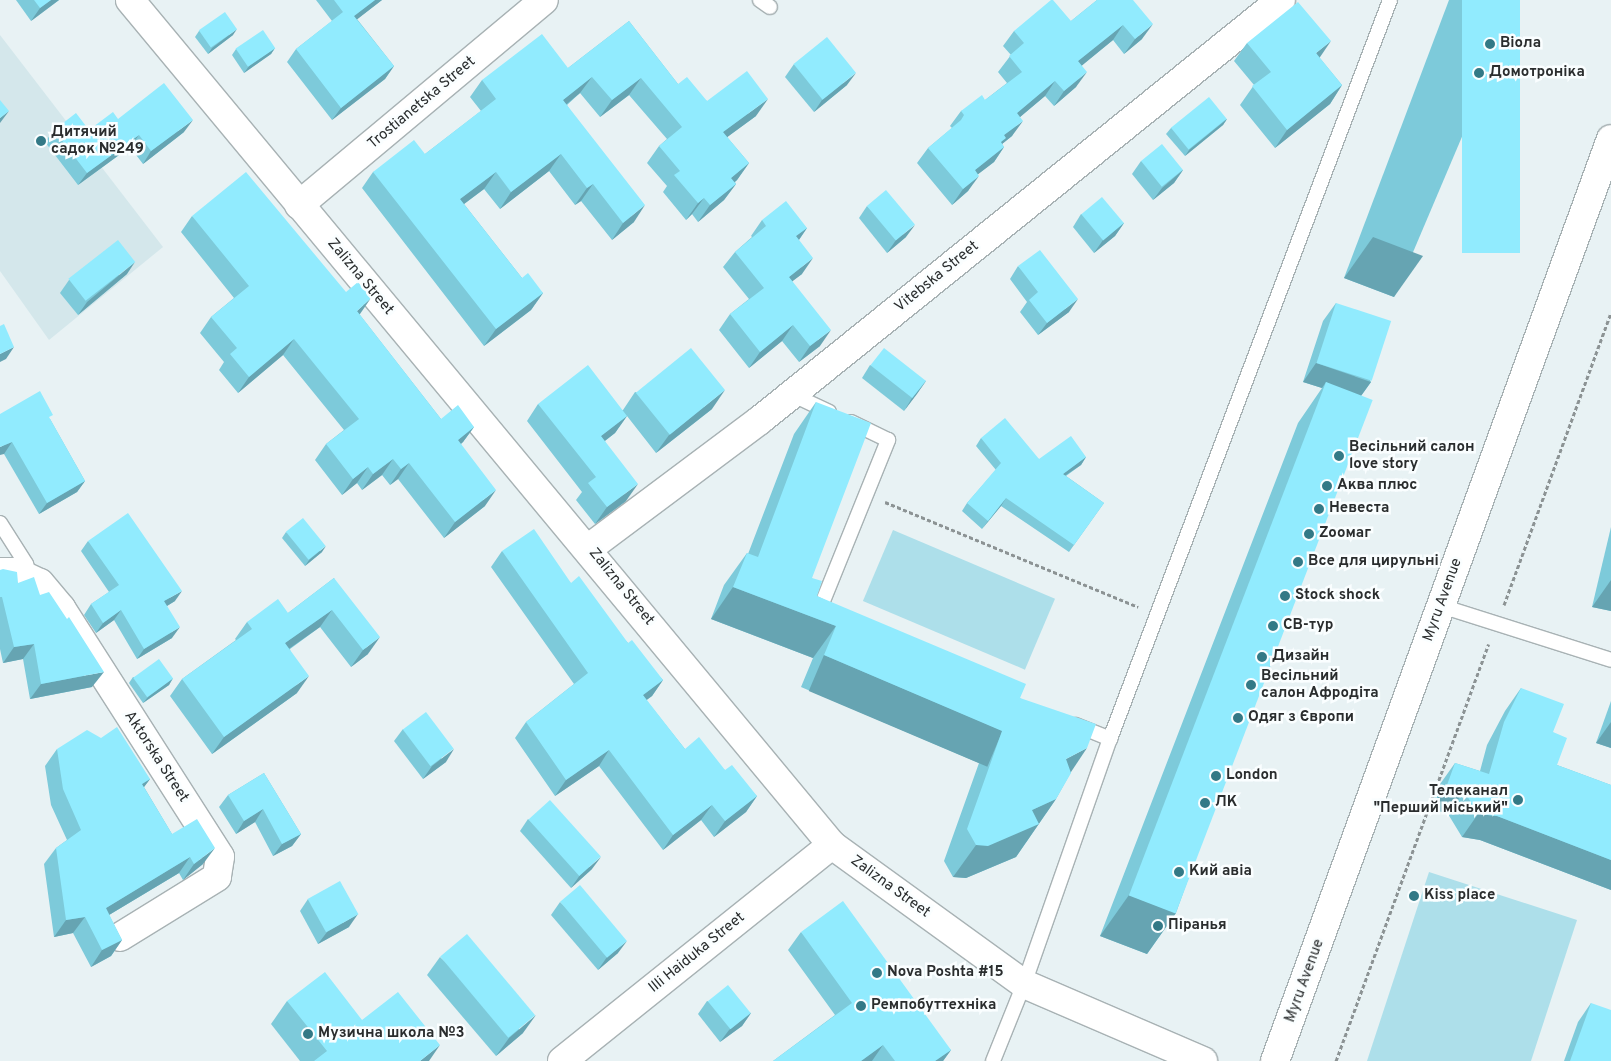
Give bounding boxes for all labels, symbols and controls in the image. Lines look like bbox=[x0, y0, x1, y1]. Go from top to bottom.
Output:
place label: Віола bbox=[1500, 35, 1541, 53]
marker: Віола bbox=[1484, 38, 1496, 50]
street label: Trostianetska Street bbox=[365, 53, 479, 153]
place label: Домотроніка bbox=[1489, 64, 1585, 82]
marker: Домотроніка bbox=[1473, 67, 1485, 79]
place label: Дитячий садок №249 bbox=[51, 123, 144, 158]
marker: Дитячий садок №249 bbox=[35, 135, 47, 147]
street label: Zalizna Street bbox=[323, 235, 397, 319]
street label: Vitebska Street bbox=[891, 238, 983, 316]
place label: Весільний салон love story bbox=[1349, 438, 1475, 473]
marker: Весільний салон love story bbox=[1333, 450, 1345, 462]
place label: Аква плюс bbox=[1337, 477, 1417, 495]
marker: Аква плюс bbox=[1321, 480, 1333, 492]
place label: Невеста bbox=[1329, 500, 1389, 518]
marker: Невеста bbox=[1313, 503, 1325, 515]
place label: Zooмаг bbox=[1319, 525, 1371, 543]
marker: Zooмаг bbox=[1303, 528, 1315, 540]
street label: Zalizna Street bbox=[584, 545, 658, 629]
place label: Все для цирульні bbox=[1308, 553, 1439, 571]
marker: Все для цирульні bbox=[1292, 556, 1304, 568]
street label: Myru Avenue bbox=[1420, 556, 1466, 644]
place label: Stock shock bbox=[1295, 587, 1380, 605]
marker: Stock shock bbox=[1279, 590, 1291, 602]
place label: СВ-тур bbox=[1283, 617, 1334, 635]
marker: СВ-тур bbox=[1267, 620, 1279, 632]
place label: Дизайн bbox=[1272, 648, 1329, 666]
marker: Дизайн bbox=[1256, 651, 1268, 663]
place label: Весільний салон Афродіта bbox=[1261, 667, 1379, 702]
marker: Весільний салон Афродіта bbox=[1245, 679, 1257, 691]
street label: Aktorska Street bbox=[120, 708, 192, 806]
place label: Одяг з Європи bbox=[1248, 709, 1354, 727]
marker: Одяг з Європи bbox=[1232, 712, 1244, 724]
place label: London bbox=[1226, 767, 1278, 785]
marker: London bbox=[1210, 770, 1222, 782]
place label: Телеканал "Перший мiський" bbox=[1373, 782, 1508, 817]
place label: ЛК bbox=[1215, 794, 1237, 812]
marker: Телеканал "Перший мiський" bbox=[1512, 794, 1524, 806]
marker: ЛК bbox=[1199, 797, 1211, 809]
street label: Zalizna Street bbox=[847, 852, 933, 922]
place label: Кий авіа bbox=[1189, 863, 1252, 881]
marker: Кий авіа bbox=[1173, 866, 1185, 878]
place label: Kiss place bbox=[1424, 887, 1495, 905]
marker: Kiss place bbox=[1408, 890, 1420, 902]
street label: Illi Haiduka Street bbox=[645, 909, 749, 997]
place label: Піранья bbox=[1168, 917, 1227, 935]
marker: Піранья bbox=[1152, 920, 1164, 932]
street label: Myru Avenue bbox=[1282, 937, 1328, 1025]
place label: Nova Poshta #15 bbox=[887, 964, 1004, 982]
marker: Nova Poshta #15 bbox=[871, 967, 883, 979]
place label: Ремпобуттехніка bbox=[871, 997, 996, 1015]
marker: Ремпобуттехніка bbox=[855, 1000, 867, 1012]
place label: Музична школа №3 bbox=[318, 1025, 464, 1043]
marker: Музична школа №3 bbox=[302, 1028, 314, 1040]

